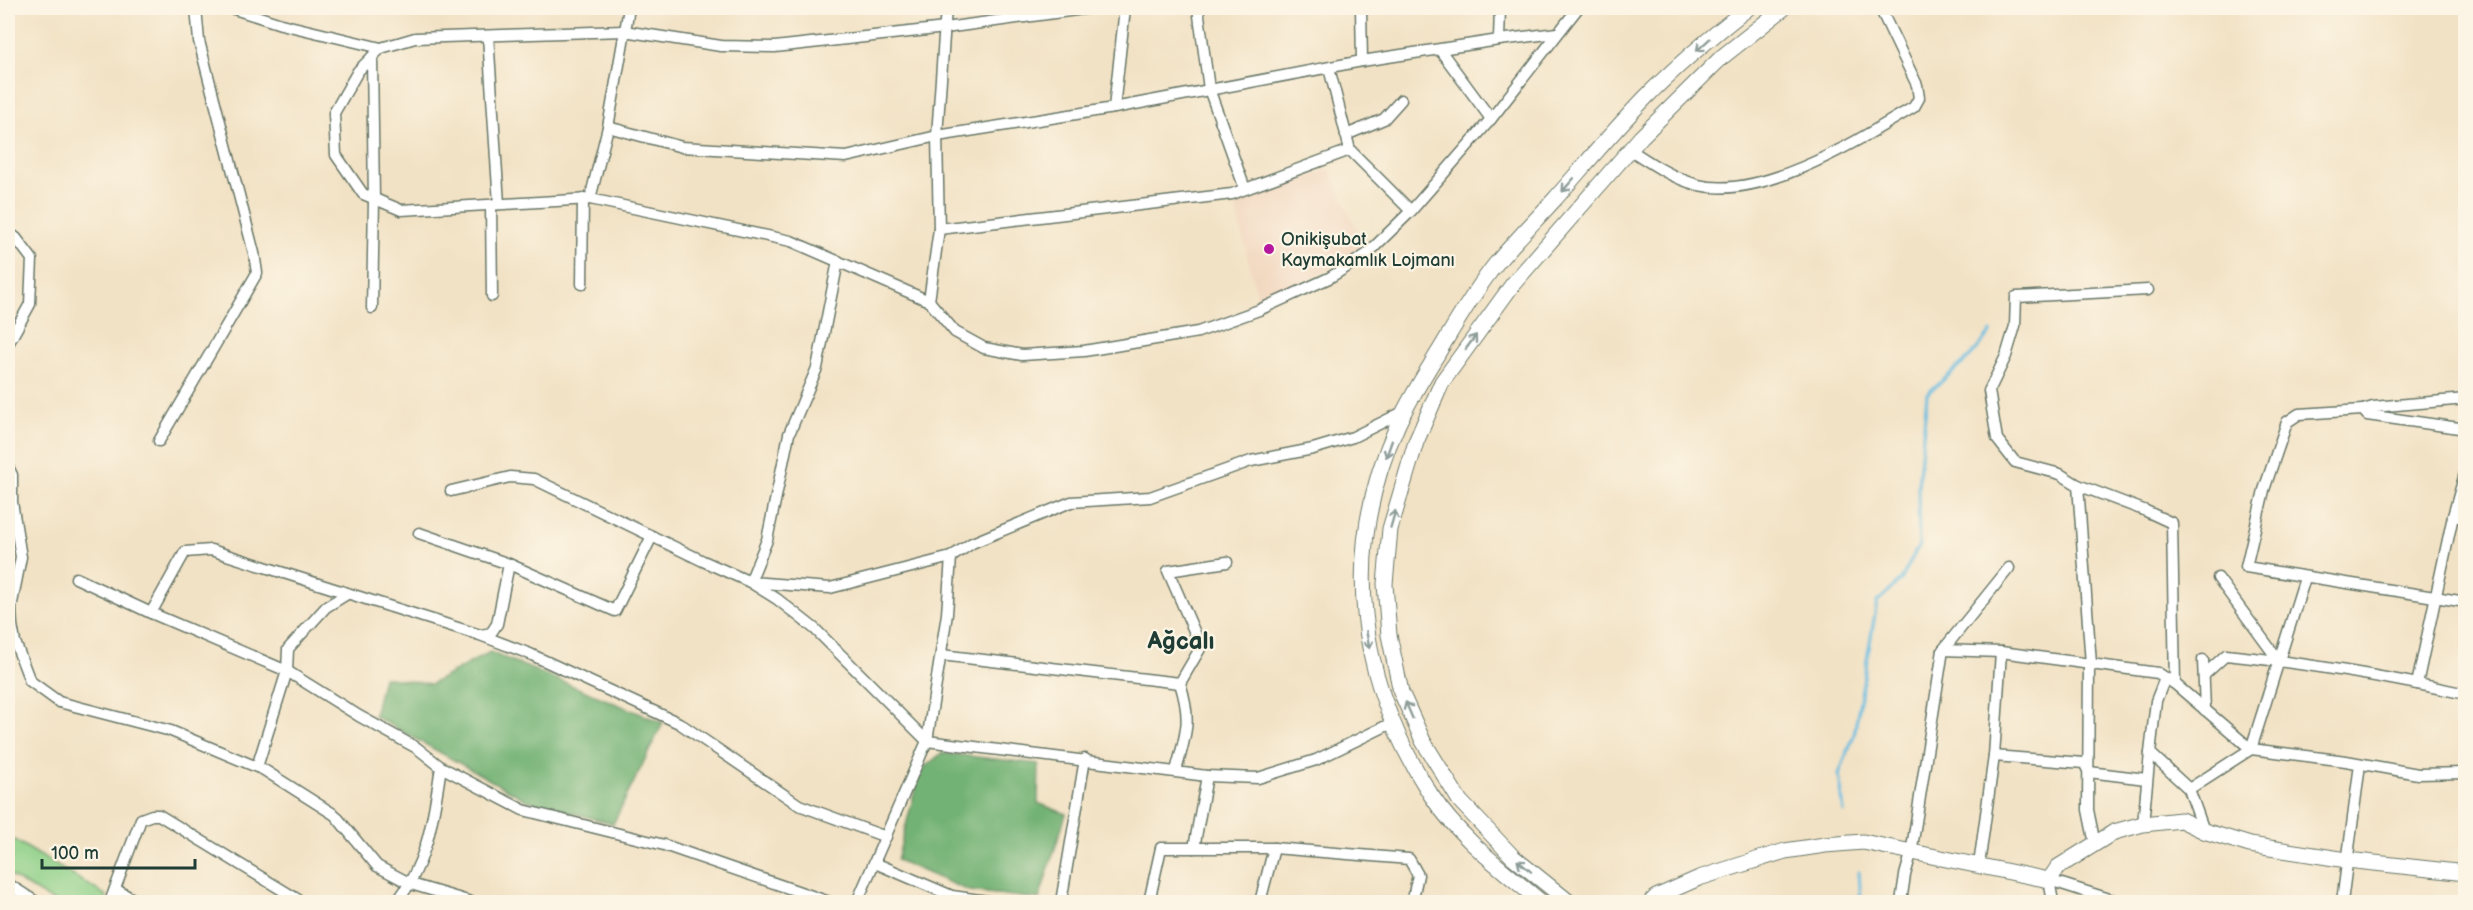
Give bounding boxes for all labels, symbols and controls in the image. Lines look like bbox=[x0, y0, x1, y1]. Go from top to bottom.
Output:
one-way arrow bbox=[1696, 37, 1711, 51]
one-way arrow bbox=[1561, 176, 1575, 192]
place label: Onikişubat Kaymakamlık Lojmanı bbox=[1281, 229, 1455, 271]
marker: Onikişubat Kaymakamlık Lojmanı bbox=[1262, 242, 1276, 256]
one-way arrow bbox=[1465, 335, 1477, 351]
one-way arrow bbox=[1383, 439, 1394, 458]
one-way arrow bbox=[1388, 510, 1399, 529]
district label: Ağcalı bbox=[1146, 627, 1215, 656]
one-way arrow bbox=[1363, 629, 1374, 649]
one-way arrow bbox=[1403, 702, 1414, 720]
scale bar bbox=[42, 832, 195, 870]
text: 100 m bbox=[51, 843, 99, 864]
one-way arrow bbox=[1516, 859, 1532, 872]

